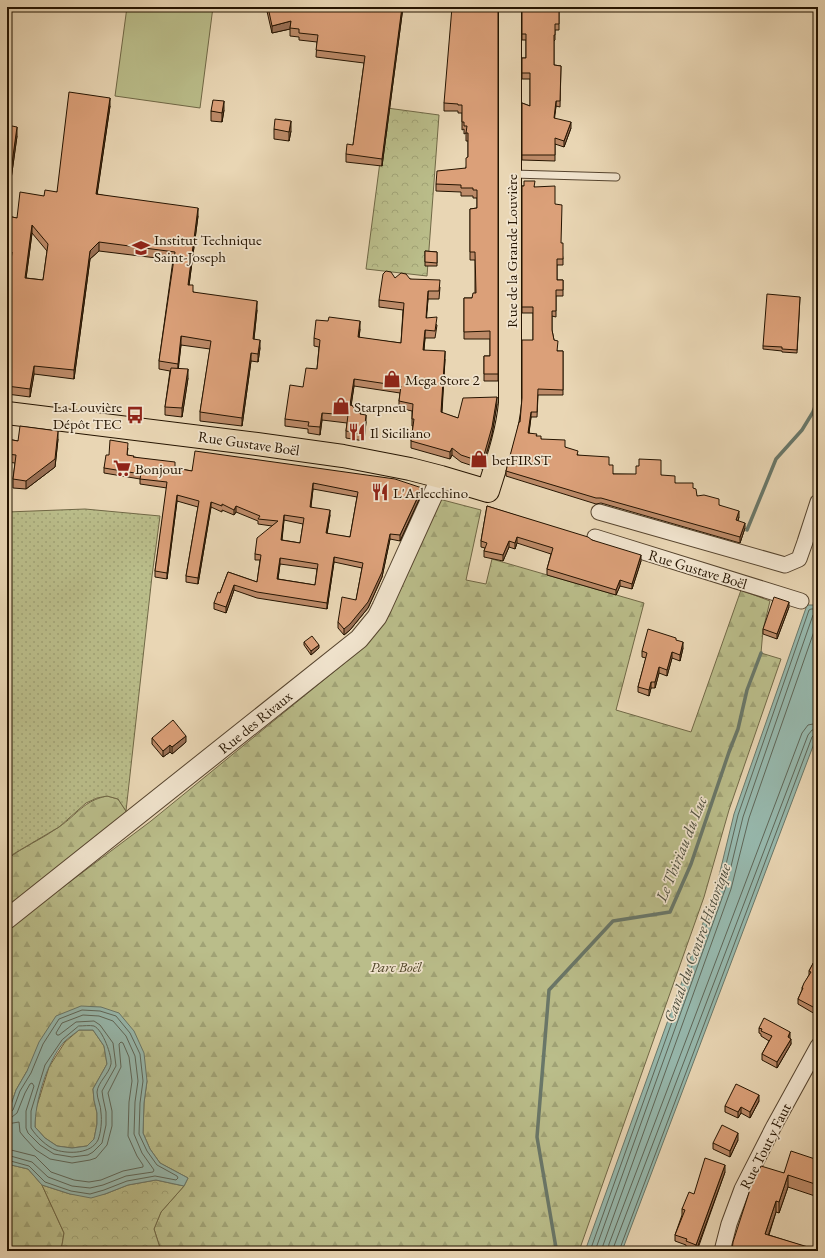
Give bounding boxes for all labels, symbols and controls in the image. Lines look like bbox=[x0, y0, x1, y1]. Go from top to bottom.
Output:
street label: Rue de la Grande Louvière bbox=[502, 174, 521, 328]
place label: Institut Technique Saint-Joseph bbox=[154, 230, 262, 266]
school or university icon: Institut Technique Saint-Joseph bbox=[131, 238, 151, 258]
shop icon: Mega Store 2 bbox=[382, 369, 402, 389]
place label: Mega Store 2 bbox=[405, 370, 481, 389]
shop icon: Starpneu bbox=[331, 396, 351, 416]
place label: La Louvière Dépôt TEC bbox=[53, 397, 122, 433]
place label: Starpneu bbox=[354, 397, 406, 416]
bus stop icon: La Louvière Dépôt TEC bbox=[125, 405, 145, 425]
restaurant icon: Il Siciliano bbox=[347, 422, 367, 442]
place label: Il Siciliano bbox=[370, 423, 431, 442]
street label: Rue Gustave Boël bbox=[197, 426, 301, 460]
shop icon: betFIRST bbox=[469, 449, 489, 469]
place label: betFIRST bbox=[492, 450, 552, 469]
supermarket icon: Bonjour bbox=[112, 458, 132, 478]
place label: Bonjour bbox=[135, 459, 183, 478]
restaurant icon: L'Arlecchino bbox=[370, 482, 390, 502]
place label: L'Arlecchino bbox=[393, 483, 468, 502]
street label: Rue Gustave Boël bbox=[646, 545, 750, 593]
street label: Rue des Rivaux bbox=[214, 686, 296, 758]
water label: Le Thiriau du Luc bbox=[650, 792, 712, 906]
water label: Canal du Centre Historique bbox=[658, 860, 737, 1026]
park label: Parc Boël bbox=[370, 957, 422, 976]
street label: Rue Tout y Faut bbox=[735, 1099, 795, 1192]

